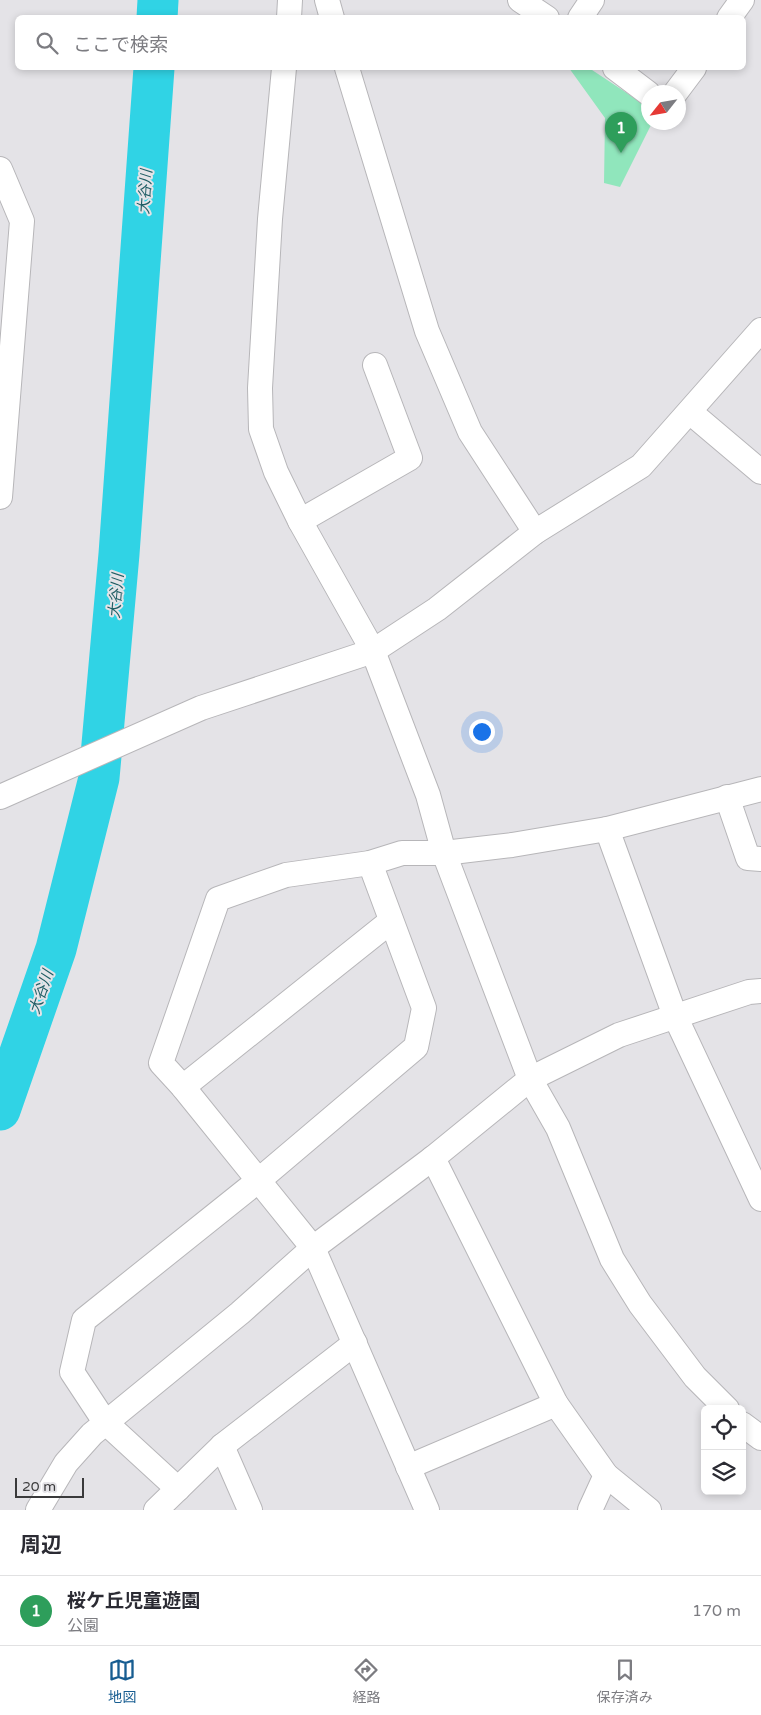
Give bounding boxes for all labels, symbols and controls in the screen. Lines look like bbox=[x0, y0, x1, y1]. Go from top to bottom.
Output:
search box bbox=[15, 15, 746, 70]
icon: search bbox=[33, 29, 61, 57]
text: ここで検索 bbox=[73, 34, 168, 56]
north arrow bbox=[641, 85, 686, 130]
pin: 1 bbox=[605, 112, 637, 153]
water label: 大谷川 bbox=[134, 167, 156, 215]
water label: 大谷川 bbox=[105, 571, 127, 619]
your location bbox=[469, 719, 495, 745]
water label: 大谷川 bbox=[25, 966, 57, 1016]
map controls bbox=[701, 1405, 746, 1495]
button: locate bbox=[701, 1405, 746, 1450]
button: layers bbox=[701, 1450, 746, 1495]
scale bar bbox=[15, 1475, 84, 1498]
text: 20 m bbox=[22, 1478, 56, 1495]
text: 周辺 bbox=[20, 1533, 62, 1558]
text: 桜ケ丘児童遊園 bbox=[67, 1590, 200, 1612]
text: 1 bbox=[31, 1601, 41, 1621]
text: 170 m bbox=[692, 1601, 741, 1621]
text: 公園 bbox=[67, 1616, 99, 1636]
tab: 地図 bbox=[108, 1656, 136, 1706]
tab: 経路 bbox=[352, 1656, 380, 1706]
tab: 保存済み bbox=[597, 1656, 653, 1706]

